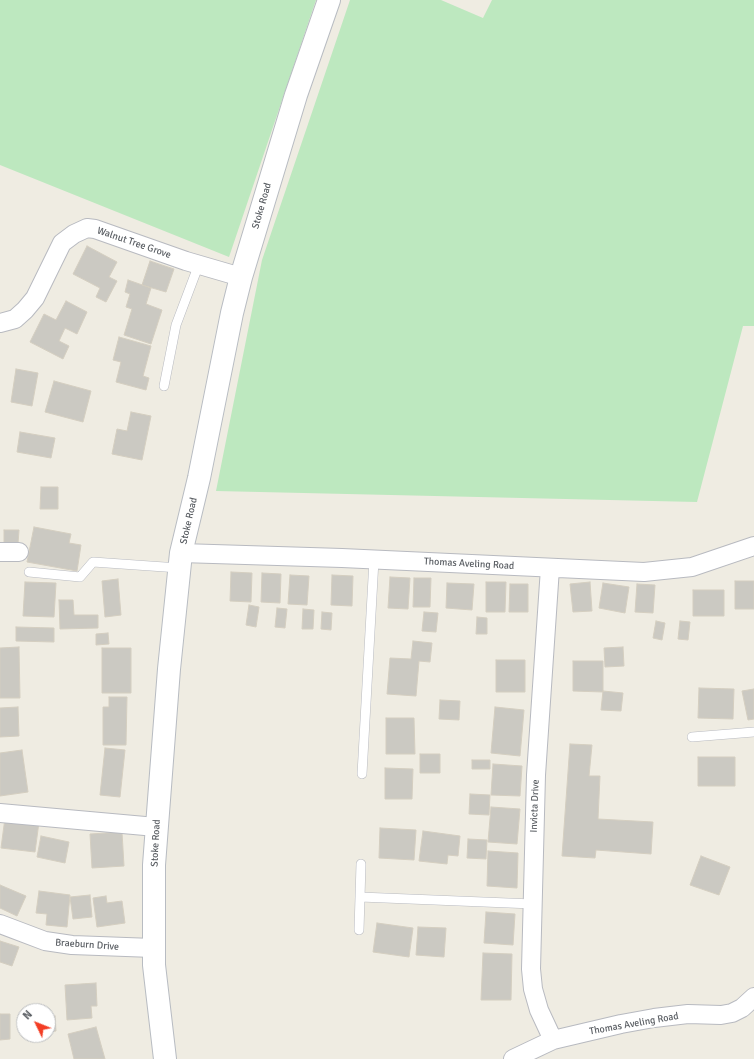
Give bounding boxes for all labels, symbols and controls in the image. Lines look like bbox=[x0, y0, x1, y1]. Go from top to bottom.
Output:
street label: Stoke Road bbox=[250, 181, 274, 231]
street label: Walnut Tree Grove bbox=[95, 225, 173, 261]
street label: Stoke Road bbox=[178, 496, 200, 546]
street label: Thomas Aveling Road bbox=[424, 556, 514, 572]
street label: Invicta Drive bbox=[528, 779, 542, 833]
street label: Stoke Road bbox=[149, 819, 163, 867]
street label: Braeburn Drive bbox=[55, 937, 119, 953]
north arrow bbox=[16, 1003, 56, 1043]
text: N bbox=[20, 1008, 35, 1022]
street label: Thomas Aveling Road bbox=[588, 1010, 680, 1038]

